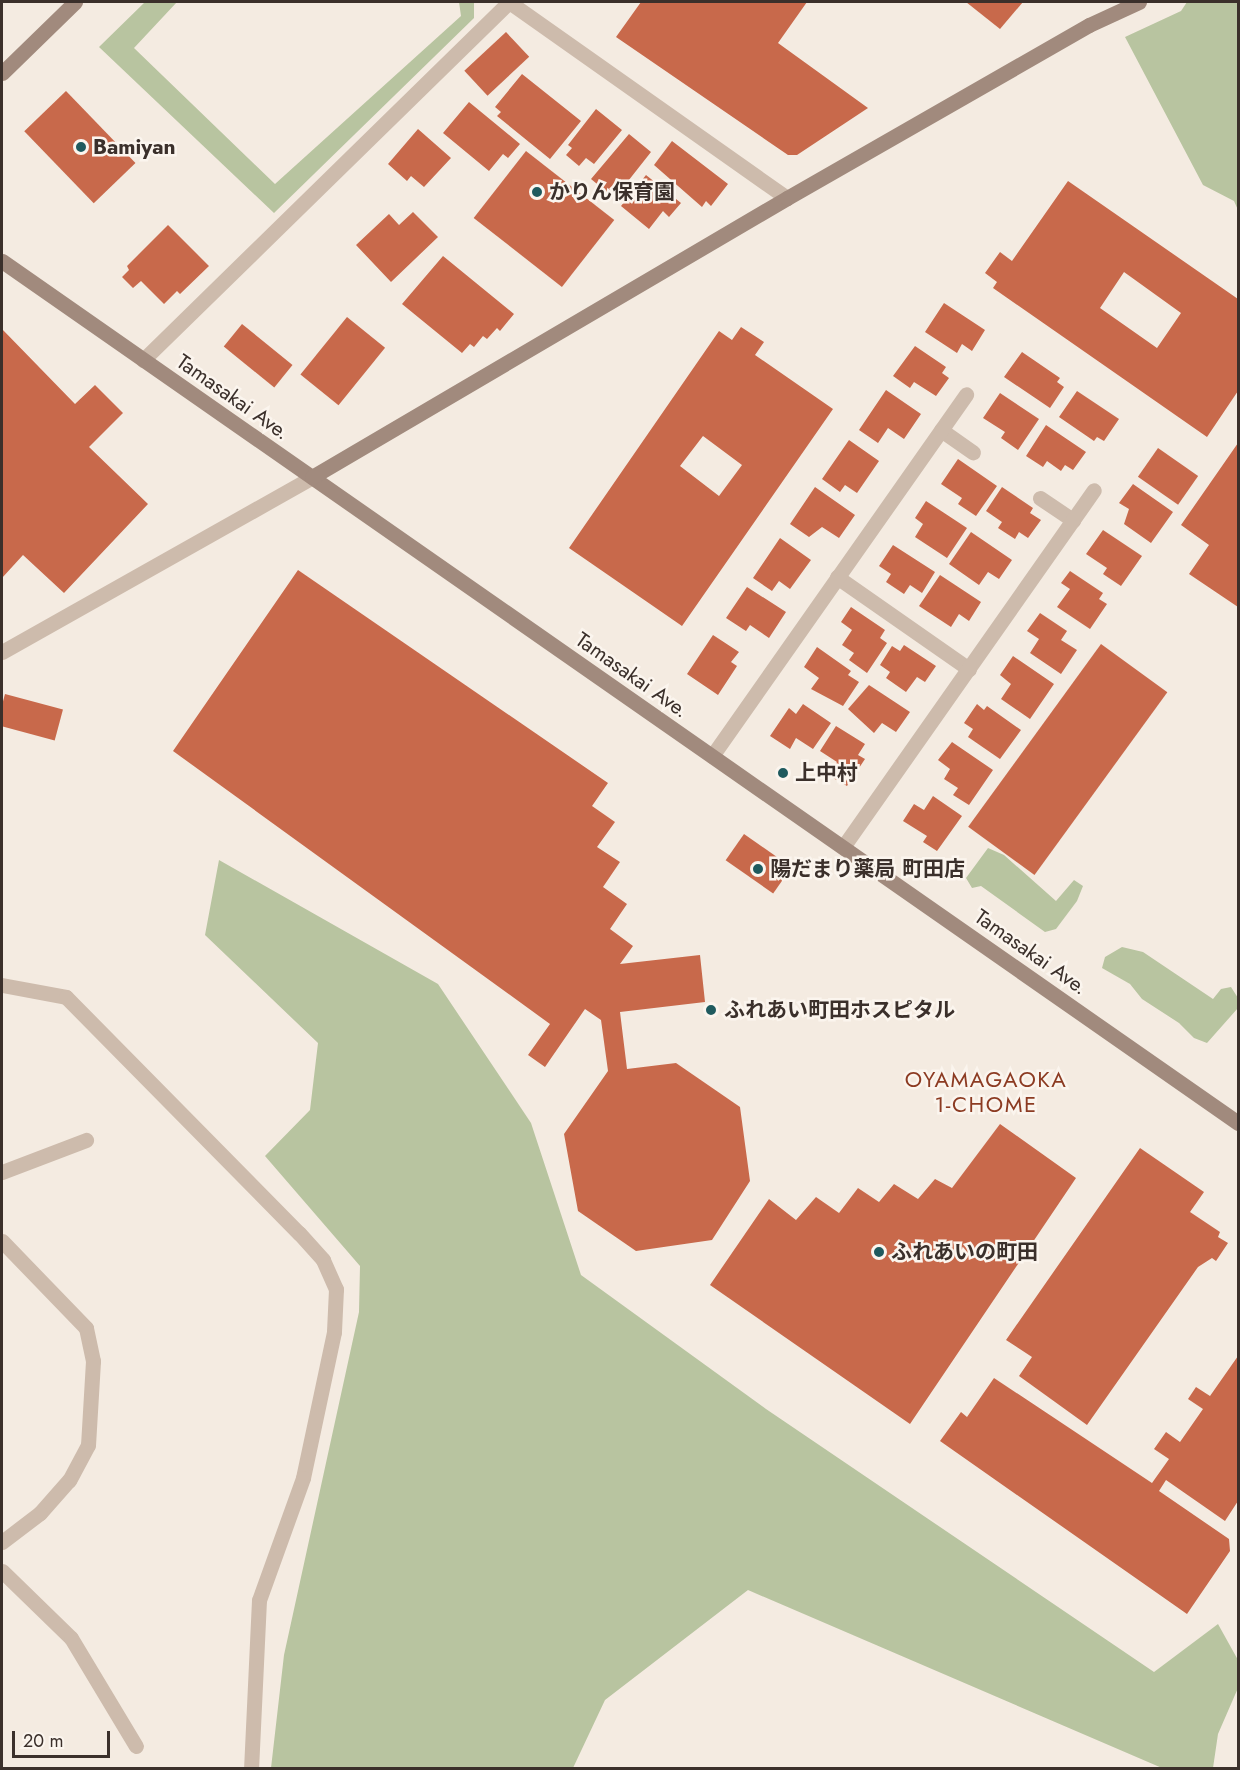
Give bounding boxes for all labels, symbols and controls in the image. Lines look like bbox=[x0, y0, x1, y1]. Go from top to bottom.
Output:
place label: Bamiyan bbox=[93, 134, 176, 160]
marker: Bamiyan bbox=[74, 140, 88, 154]
place label: かりん保育園 bbox=[549, 179, 675, 205]
marker: かりん保育園 bbox=[530, 185, 544, 199]
street label: Tamasakai Ave. bbox=[172, 349, 294, 445]
street label: Tamasakai Ave. bbox=[571, 627, 693, 723]
place label: 上中村 bbox=[795, 760, 858, 786]
marker: 上中村 bbox=[776, 766, 790, 780]
place label: 陽だまり薬局 町田店 bbox=[770, 856, 965, 882]
marker: 陽だまり薬局 町田店 bbox=[751, 862, 765, 876]
street label: Tamasakai Ave. bbox=[970, 904, 1092, 1000]
place label: ふれあい町田ホスピタル bbox=[724, 997, 955, 1023]
marker: ふれあい町田ホスピタル bbox=[702, 1001, 720, 1019]
district label: OYAMAGAOKA 1-CHOME bbox=[905, 1066, 1067, 1118]
place label: ふれあいの町田 bbox=[891, 1239, 1038, 1265]
marker: ふれあいの町田 bbox=[872, 1245, 886, 1259]
scale bar bbox=[15, 1719, 112, 1757]
text: 20 m bbox=[23, 1728, 63, 1754]

